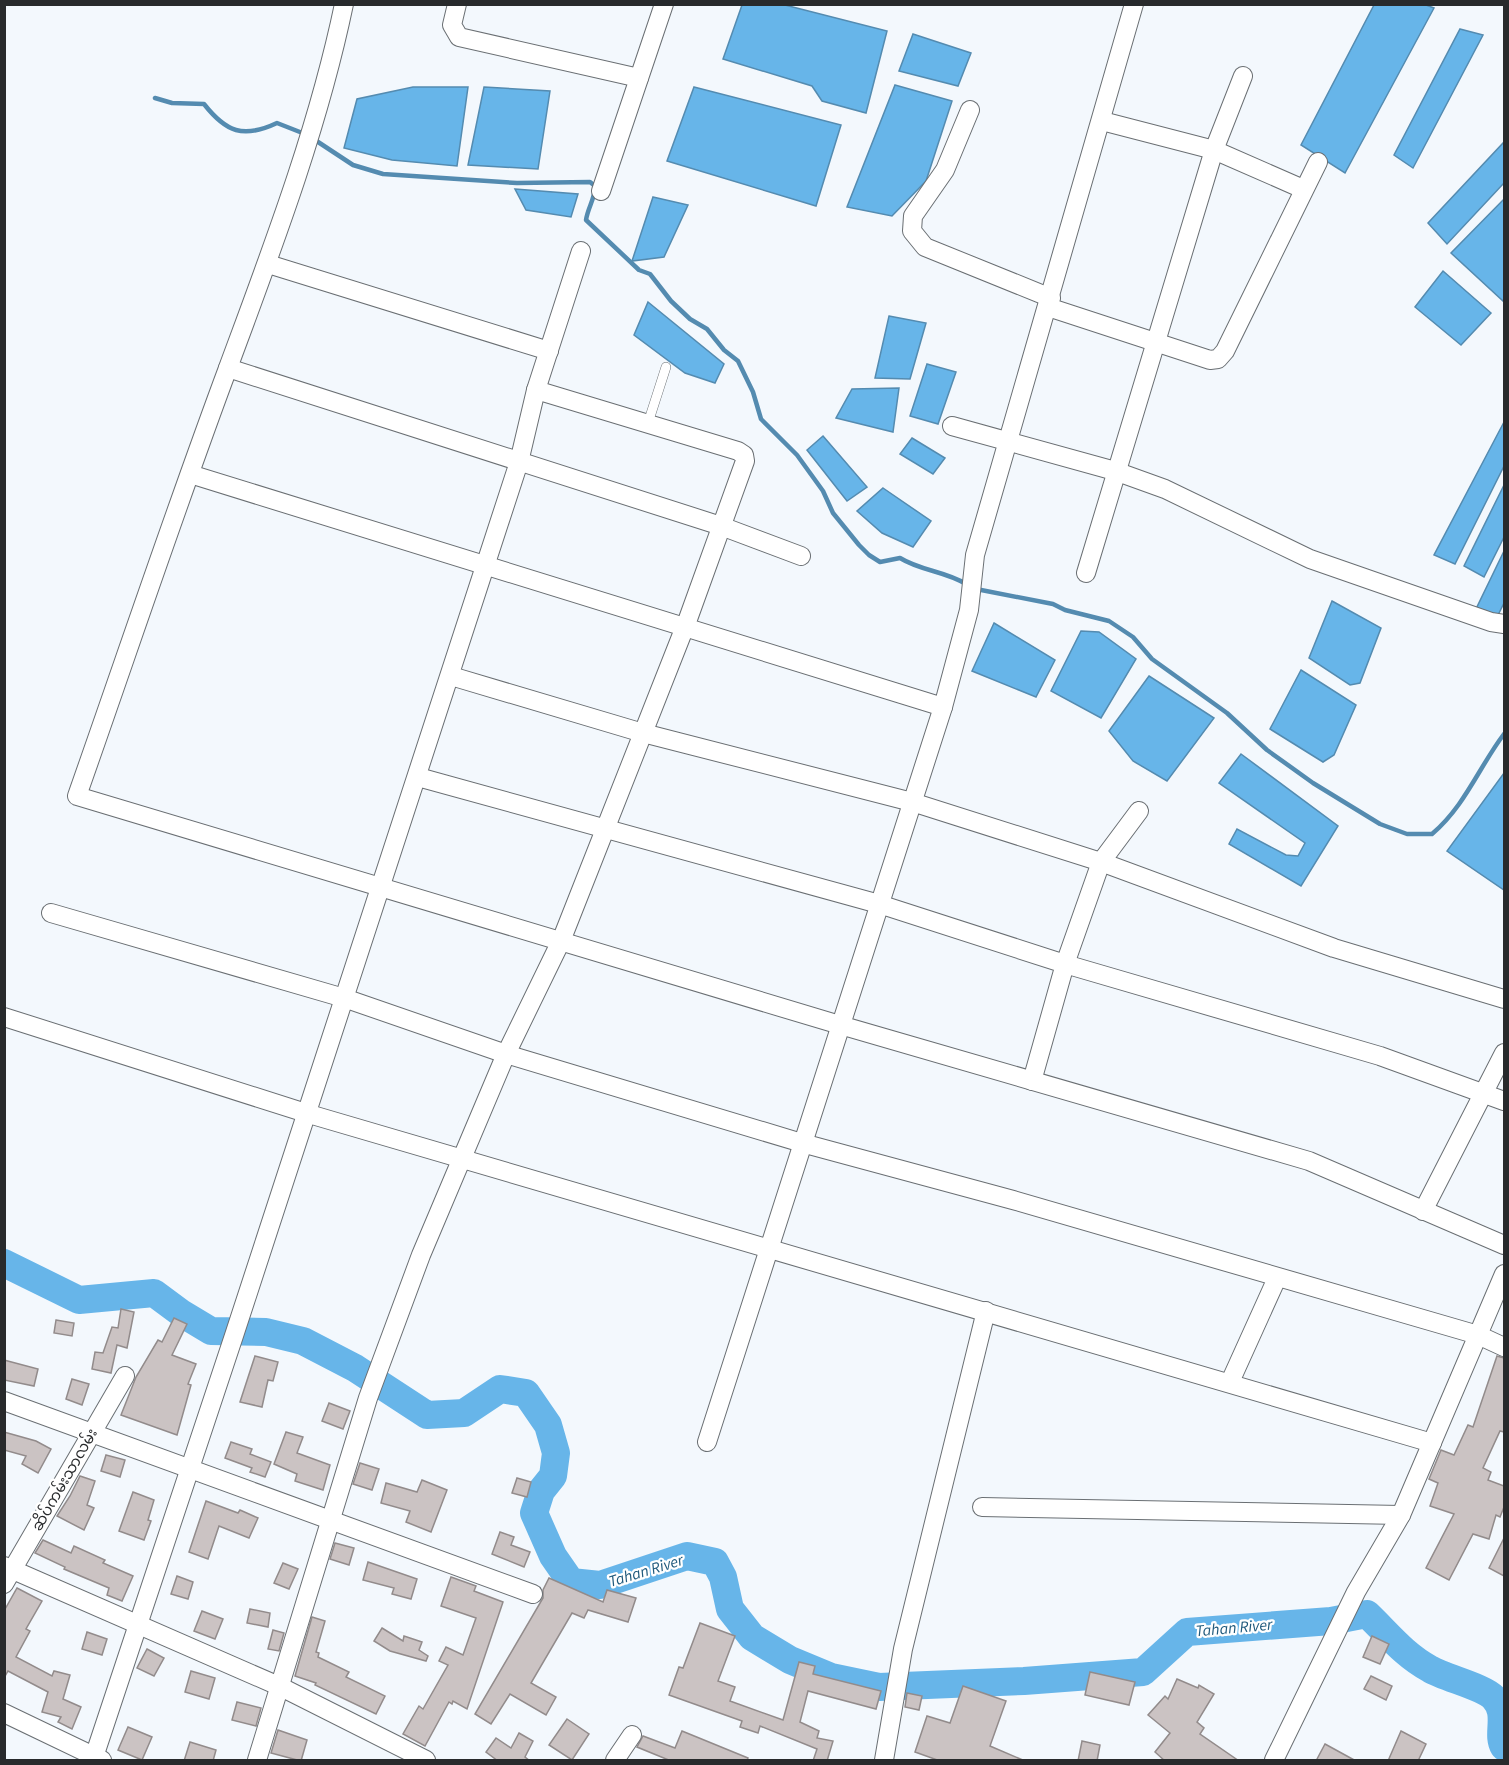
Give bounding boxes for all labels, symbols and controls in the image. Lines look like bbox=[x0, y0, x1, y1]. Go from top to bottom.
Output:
street label: ဆိပ်ကမ်းသာလမ်း bbox=[27, 1425, 103, 1535]
water label: Tahan River bbox=[606, 1549, 688, 1593]
water label: Tahan River bbox=[1195, 1614, 1275, 1642]

